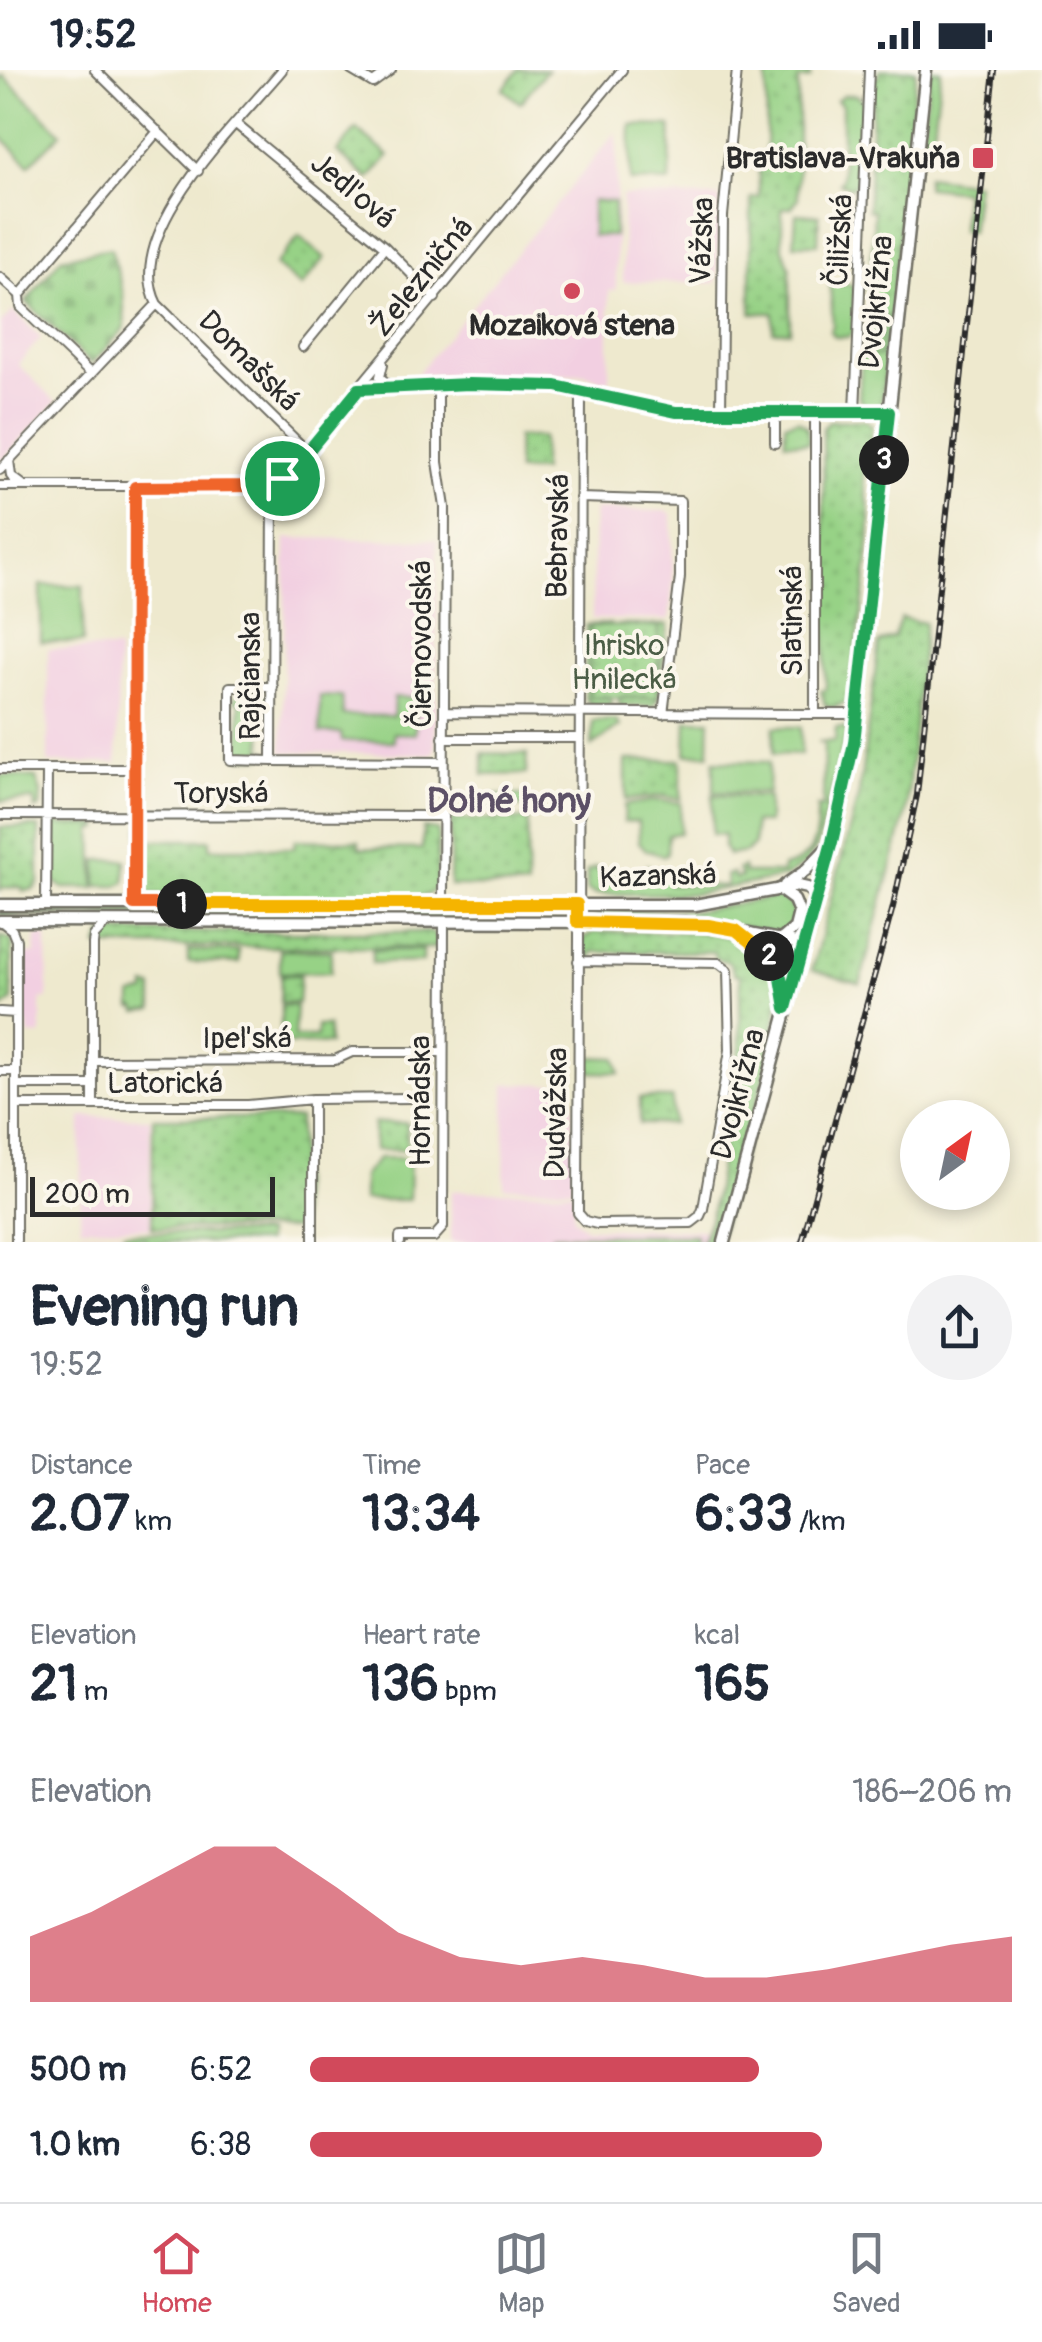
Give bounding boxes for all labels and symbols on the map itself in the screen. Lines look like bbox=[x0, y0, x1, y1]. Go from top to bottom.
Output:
place label: Bratislava-Vrakuňa bbox=[726, 140, 960, 177]
street label: Jedľová bbox=[303, 145, 403, 237]
marker: Bratislava-Vrakuňa bbox=[970, 145, 996, 171]
street label: Čiližská bbox=[819, 193, 861, 287]
street label: Vážska bbox=[682, 197, 722, 285]
street label: Železničná bbox=[363, 210, 481, 344]
street label: Dvojkrížna bbox=[851, 233, 901, 371]
marker: Mozaiková stena bbox=[561, 280, 583, 302]
street label: Domašská bbox=[191, 303, 307, 419]
place label: Mozaiková stena bbox=[469, 307, 675, 344]
pin: 3 bbox=[859, 435, 909, 485]
pin bbox=[240, 436, 325, 521]
street label: Bebravská bbox=[538, 473, 578, 599]
street label: Čiernovodská bbox=[403, 560, 440, 728]
street label: Slatinská bbox=[774, 565, 811, 677]
street label: Rajčianska bbox=[232, 612, 269, 740]
park label: Ihrisko Hnilecká bbox=[572, 627, 677, 698]
street label: Toryská bbox=[174, 775, 268, 812]
district label: Dolné hony bbox=[427, 779, 591, 823]
street label: Kazanská bbox=[599, 855, 717, 897]
pin: 1 bbox=[157, 879, 207, 929]
pin: 2 bbox=[744, 931, 794, 981]
street label: Ipeľská bbox=[202, 1020, 292, 1057]
street label: Dvojkrížna bbox=[703, 1024, 773, 1164]
street label: Hornádska bbox=[402, 1035, 439, 1167]
street label: Dudvážska bbox=[536, 1047, 576, 1179]
street label: Latorická bbox=[107, 1065, 223, 1102]
north arrow bbox=[900, 1100, 1010, 1210]
scale bar bbox=[30, 1172, 275, 1216]

